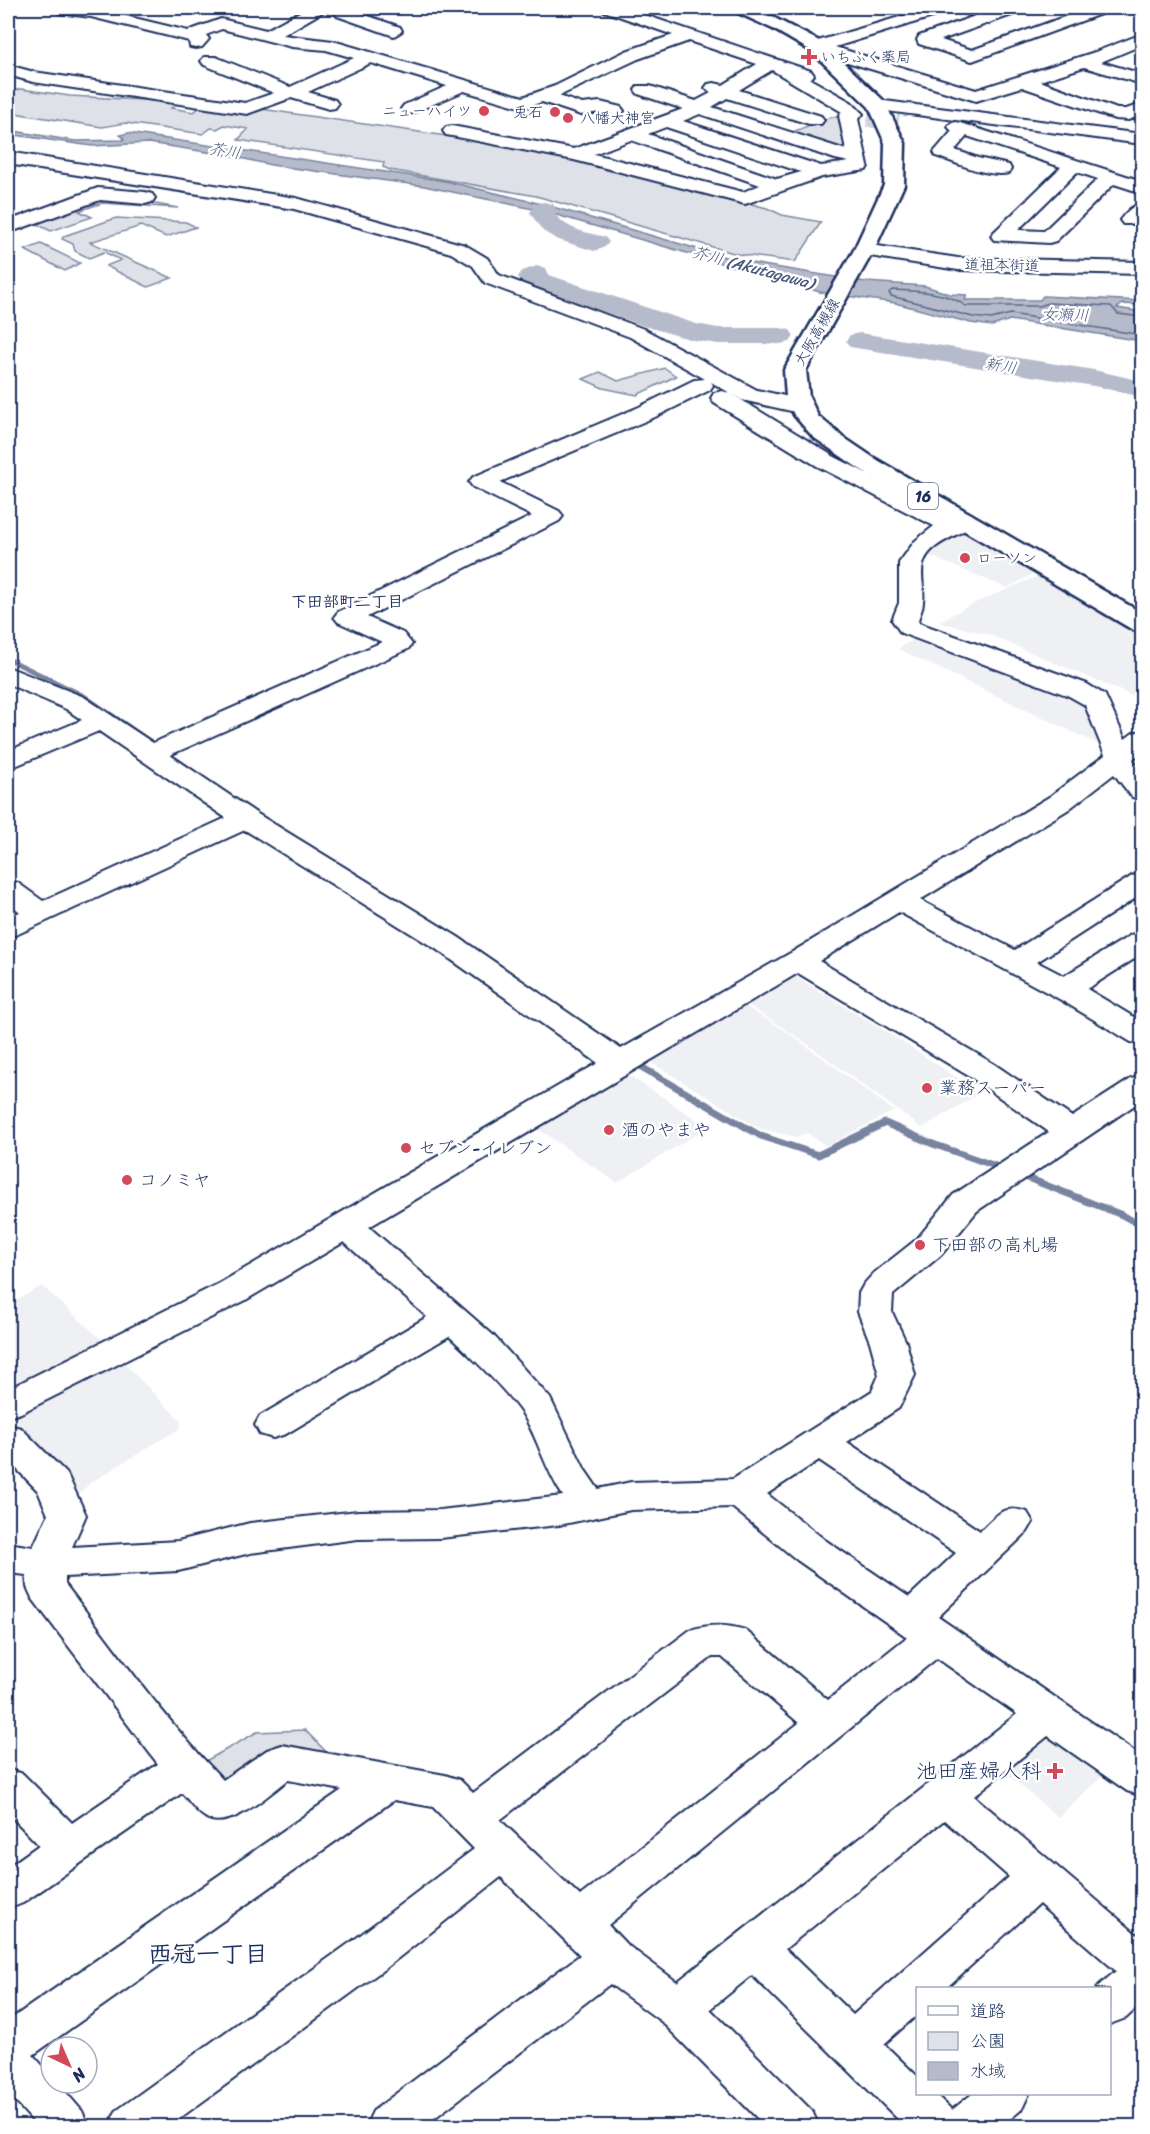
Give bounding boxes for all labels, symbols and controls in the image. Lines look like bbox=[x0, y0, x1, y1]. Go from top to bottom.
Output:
place label: いちふく薬局 bbox=[821, 44, 911, 70]
marker: いちふく薬局 bbox=[802, 50, 816, 64]
place label: ニューハイツ bbox=[382, 98, 472, 124]
place label: 兎石 bbox=[513, 99, 543, 125]
marker: ニューハイツ bbox=[477, 104, 491, 118]
marker: 兎石 bbox=[548, 105, 562, 119]
place label: 八幡大神宮 bbox=[580, 105, 655, 131]
marker: 八幡大神宮 bbox=[561, 111, 575, 125]
water label: 芥川 bbox=[207, 134, 243, 167]
water label: 芥川 (Akutagawa) bbox=[689, 237, 820, 299]
street label: 道祖本街道 bbox=[964, 251, 1040, 279]
street label: 大阪高槻線 bbox=[787, 293, 847, 371]
water label: 女瀬川 bbox=[1041, 300, 1089, 329]
water label: 新川 bbox=[983, 348, 1019, 383]
road number: 16 bbox=[908, 483, 938, 509]
place label: ローソン bbox=[977, 545, 1037, 571]
marker: ローソン bbox=[958, 551, 972, 565]
district label: 下田部町二丁目 bbox=[291, 587, 403, 616]
place label: 業務スーパー bbox=[939, 1072, 1046, 1104]
marker: 業務スーパー bbox=[920, 1081, 934, 1095]
place label: 酒のやまや bbox=[621, 1114, 711, 1146]
marker: 酒のやまや bbox=[602, 1123, 616, 1137]
place label: セブン-イレブン bbox=[418, 1132, 552, 1164]
marker: セブン-イレブン bbox=[399, 1141, 413, 1155]
place label: コノミヤ bbox=[139, 1164, 211, 1196]
marker: コノミヤ bbox=[120, 1173, 134, 1187]
place label: 下田部の高札場 bbox=[932, 1229, 1058, 1261]
marker: 下田部の高札場 bbox=[913, 1238, 927, 1252]
place label: 池田産婦人科 bbox=[916, 1752, 1042, 1790]
marker: 池田産婦人科 bbox=[1046, 1762, 1064, 1780]
district label: 西冠一丁目 bbox=[148, 1933, 268, 1975]
legend bbox=[916, 1987, 1111, 2095]
text: 道路 bbox=[970, 1995, 1006, 2027]
text: 公園 bbox=[970, 2025, 1006, 2057]
north arrow bbox=[39, 2035, 99, 2095]
text: 水域 bbox=[970, 2055, 1006, 2087]
text: N bbox=[64, 2060, 94, 2090]

